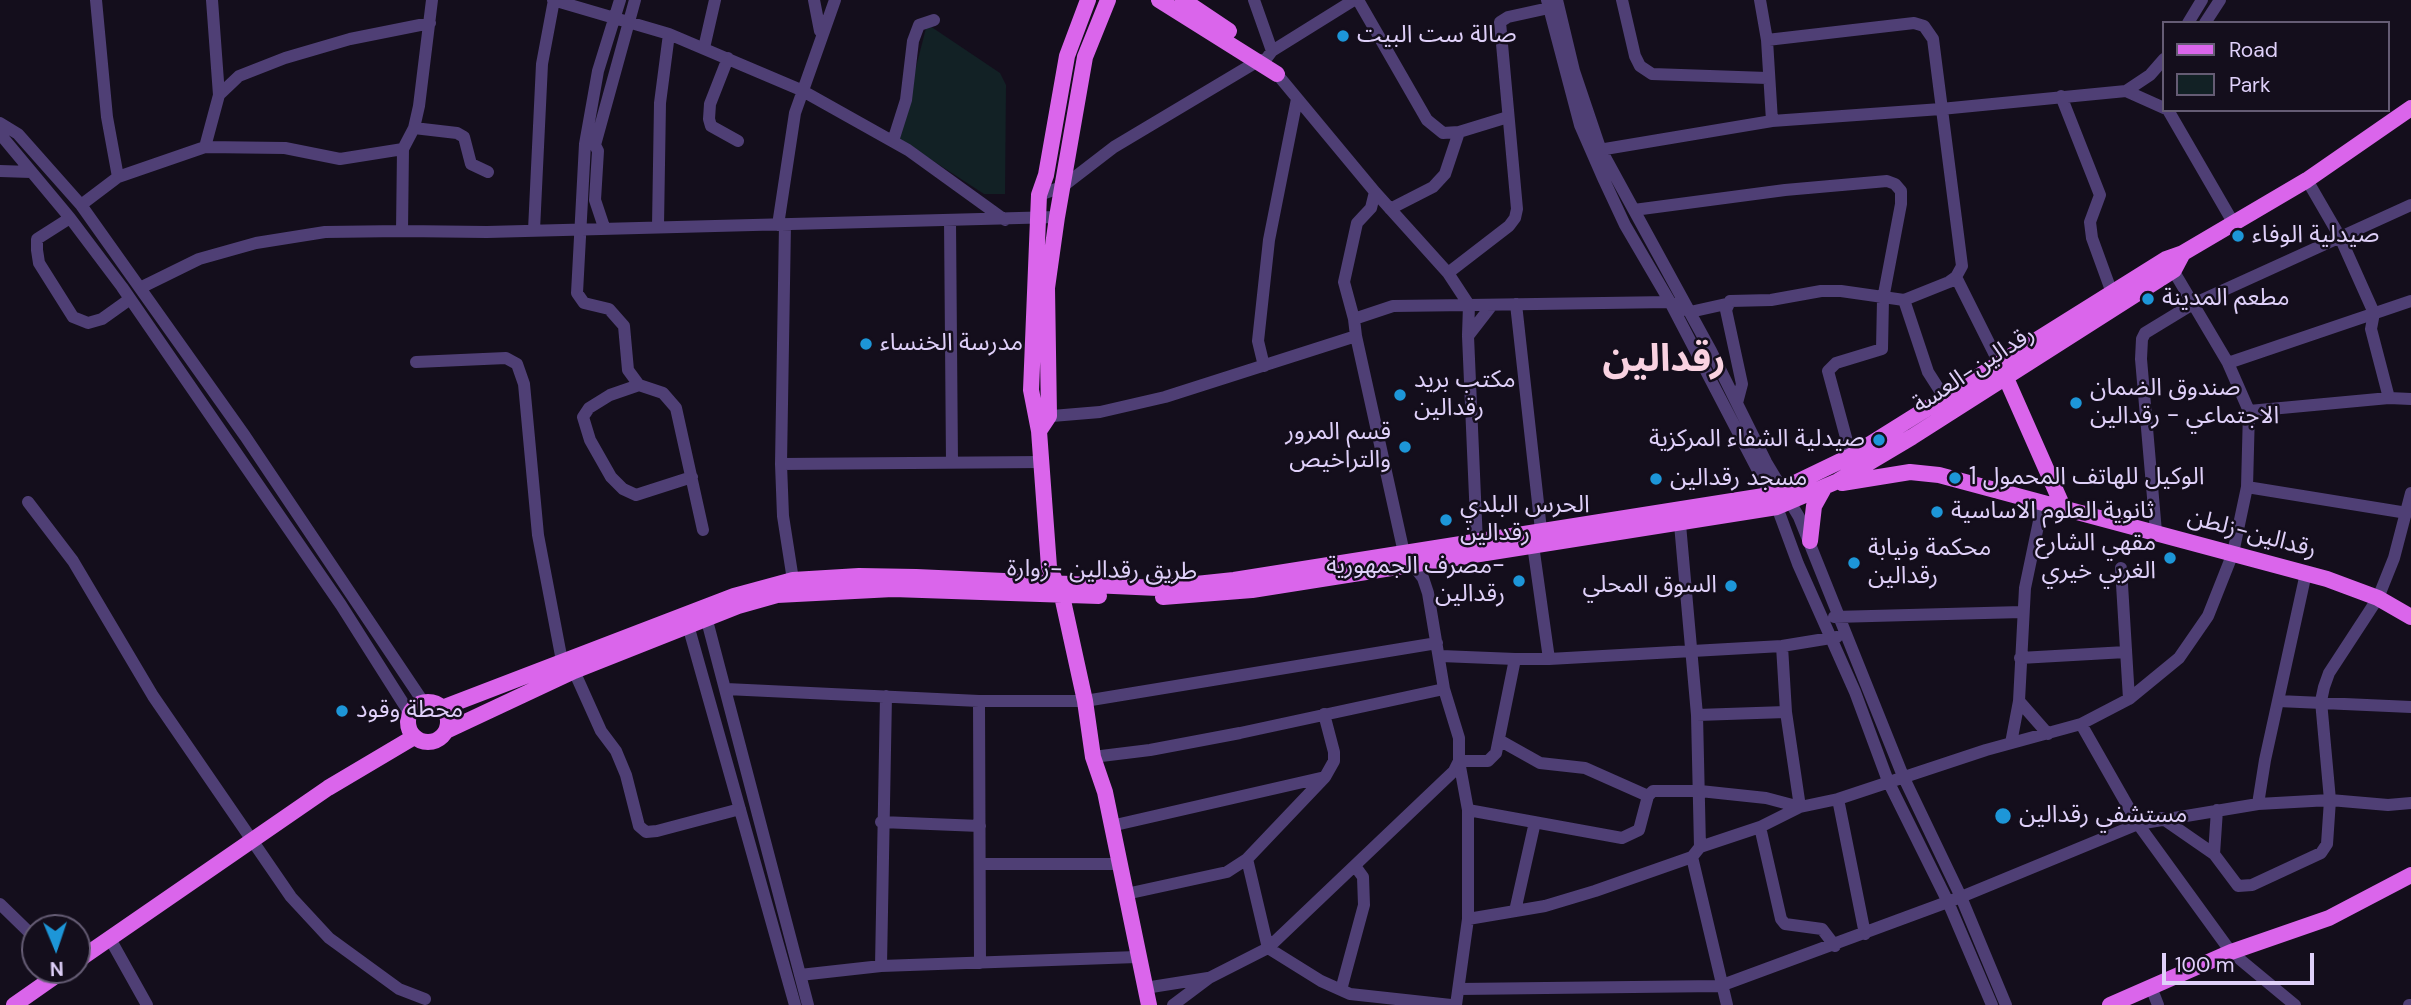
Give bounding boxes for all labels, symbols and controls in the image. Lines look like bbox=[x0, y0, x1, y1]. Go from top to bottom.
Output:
legend bbox=[2162, 21, 2390, 112]
place label: صالة ست البيت bbox=[1357, 22, 1517, 50]
marker: صالة ست البيت bbox=[1335, 28, 1351, 44]
text: Road bbox=[2229, 36, 2278, 64]
text: Park bbox=[2229, 71, 2270, 99]
place label: صيدلية الوفاء bbox=[2252, 222, 2379, 250]
marker: صيدلية الوفاء bbox=[2230, 228, 2246, 244]
place label: مطعم المدينة bbox=[2162, 285, 2290, 313]
marker: مطعم المدينة bbox=[2140, 291, 2156, 307]
street label: رقدالين-العسة bbox=[1908, 320, 2040, 420]
place label: مدرسة الخنساء bbox=[880, 330, 1023, 358]
marker: مدرسة الخنساء bbox=[858, 336, 874, 352]
district label: رقدالين bbox=[1602, 338, 1726, 384]
place label: مكتب بريد رقدالين bbox=[1414, 367, 1516, 423]
place label: صندوق الضمان الاجتماعي - رقدالين bbox=[2090, 375, 2279, 431]
marker: مكتب بريد رقدالين bbox=[1392, 387, 1408, 403]
marker: صندوق الضمان الاجتماعي - رقدالين bbox=[2068, 395, 2084, 411]
place label: قسم المرور والتراخيص bbox=[1285, 419, 1391, 475]
place label: صيدلية الشفاء المركزية bbox=[1649, 426, 1865, 454]
marker: صيدلية الشفاء المركزية bbox=[1871, 432, 1887, 448]
marker: قسم المرور والتراخيص bbox=[1397, 439, 1413, 455]
place label: الوكيل للهاتف المحمول 1 bbox=[1969, 464, 2204, 492]
place label: مسجد رقدالين bbox=[1670, 465, 1807, 493]
marker: الوكيل للهاتف المحمول 1 bbox=[1947, 470, 1963, 486]
marker: مسجد رقدالين bbox=[1648, 471, 1664, 487]
place label: الحرس البلدي رقدالين bbox=[1460, 492, 1590, 548]
place label: ثانوية العلوم الاساسية bbox=[1951, 498, 2154, 526]
street label: رقدالين-زلطن bbox=[2185, 503, 2319, 565]
marker: ثانوية العلوم الاساسية bbox=[1929, 504, 1945, 520]
marker: الحرس البلدي رقدالين bbox=[1438, 512, 1454, 528]
place label: مقهي الشارع الغربي خيري bbox=[2035, 530, 2156, 586]
place label: محكمة ونيابة رقدالين bbox=[1868, 535, 1991, 591]
marker: مقهي الشارع الغربي خيري bbox=[2162, 550, 2178, 566]
place label: مصرف الجمهورية- رقدالين bbox=[1326, 553, 1505, 609]
street label: طريق رقدالين -زوارة bbox=[1007, 555, 1197, 587]
marker: محكمة ونيابة رقدالين bbox=[1846, 555, 1862, 571]
place label: السوق المحلي bbox=[1582, 572, 1717, 600]
marker: مصرف الجمهورية- رقدالين bbox=[1511, 573, 1527, 589]
marker: السوق المحلي bbox=[1723, 578, 1739, 594]
place label: محطة وقود bbox=[356, 697, 463, 725]
marker: محطة وقود bbox=[334, 703, 350, 719]
place label: مستشفي رقدالين bbox=[2019, 802, 2187, 830]
marker: مستشفي رقدالين bbox=[1993, 806, 2013, 826]
north arrow bbox=[21, 914, 91, 984]
scale bar bbox=[2166, 939, 2318, 983]
text: 100 m bbox=[2175, 951, 2235, 979]
text: N bbox=[49, 956, 64, 981]

